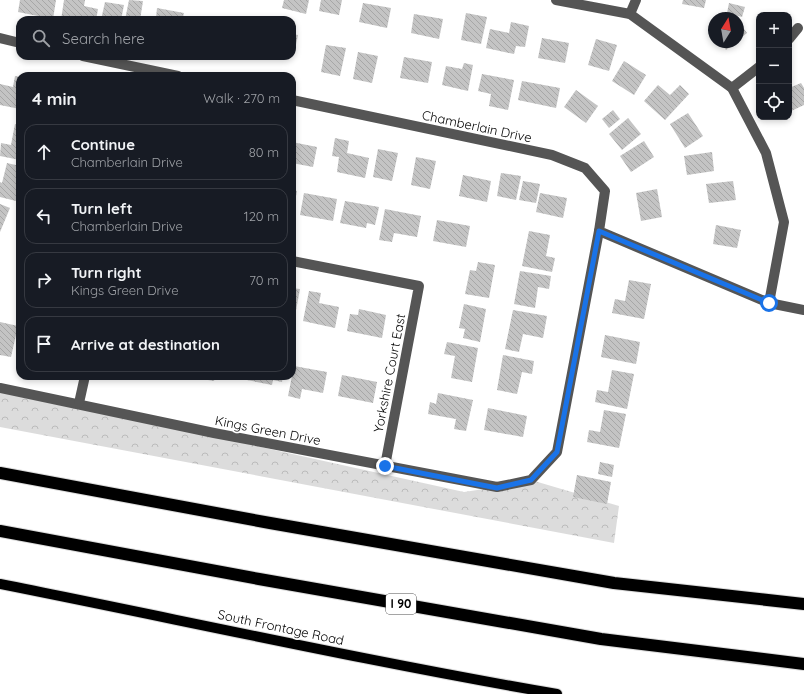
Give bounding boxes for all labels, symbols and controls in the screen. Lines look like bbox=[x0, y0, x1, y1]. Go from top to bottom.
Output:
north arrow bbox=[708, 12, 744, 48]
map controls bbox=[756, 12, 792, 120]
button: + bbox=[756, 12, 792, 48]
search box bbox=[16, 16, 296, 60]
icon: search bbox=[30, 27, 52, 49]
text: Search here bbox=[62, 29, 145, 48]
button: − bbox=[756, 48, 792, 84]
button: locate bbox=[756, 84, 792, 120]
text: 4 min bbox=[32, 88, 77, 109]
text: Walk · 270 m bbox=[203, 90, 280, 106]
street label: Chamberlain Drive bbox=[421, 107, 533, 145]
text: Continue bbox=[71, 135, 135, 154]
icon: ahead bbox=[33, 141, 55, 163]
text: 80 m bbox=[249, 144, 279, 160]
text: Chamberlain Drive bbox=[71, 154, 183, 170]
text: Turn left bbox=[71, 199, 133, 218]
icon: left bbox=[33, 205, 55, 227]
text: 120 m bbox=[244, 208, 279, 224]
text: Chamberlain Drive bbox=[71, 218, 183, 234]
text: Turn right bbox=[71, 263, 142, 282]
icon: right bbox=[33, 269, 55, 291]
text: 70 m bbox=[249, 272, 279, 288]
text: Kings Green Drive bbox=[71, 282, 179, 298]
route start bbox=[760, 294, 778, 312]
street label: Yorkshire Court East bbox=[370, 312, 408, 434]
icon: arrive bbox=[33, 333, 55, 355]
text: Arrive at destination bbox=[71, 335, 220, 354]
street label: Kings Green Drive bbox=[214, 412, 322, 448]
route end bbox=[376, 457, 394, 475]
road number: I 90 bbox=[386, 594, 416, 614]
street label: South Frontage Road bbox=[216, 606, 346, 648]

